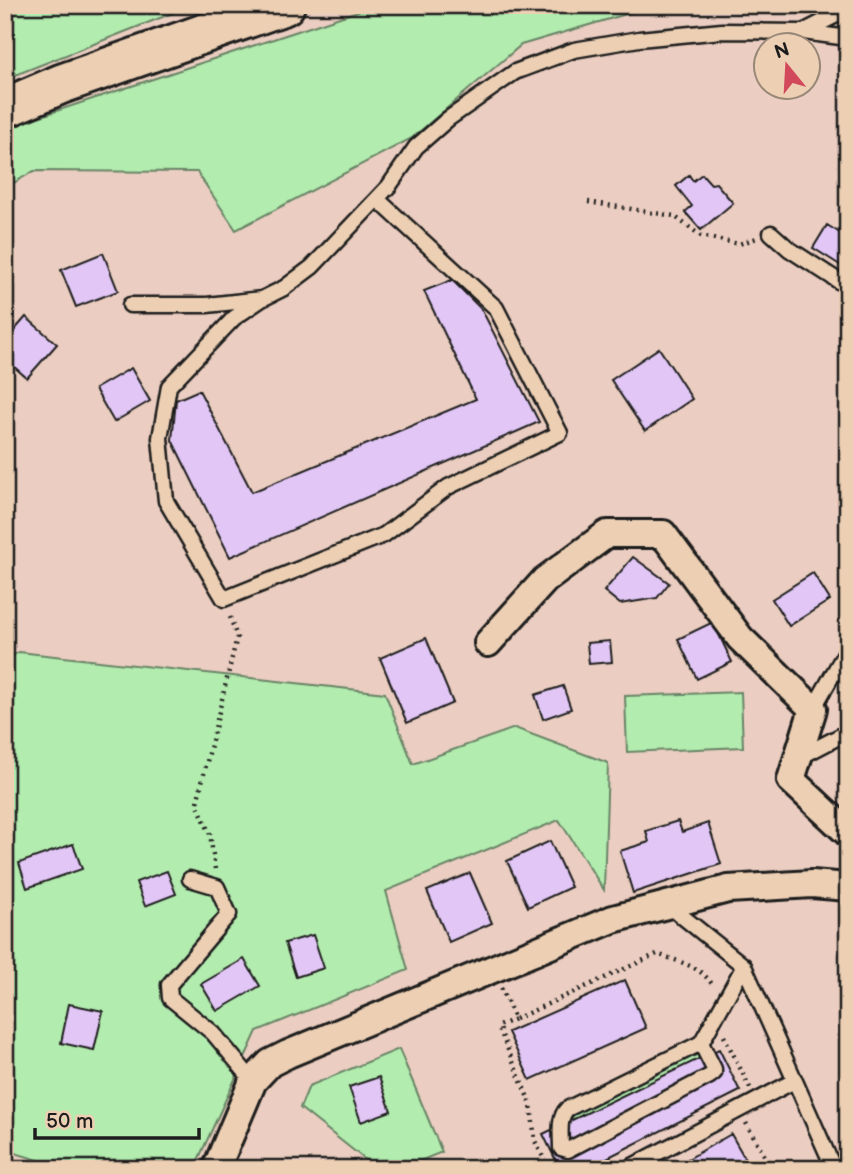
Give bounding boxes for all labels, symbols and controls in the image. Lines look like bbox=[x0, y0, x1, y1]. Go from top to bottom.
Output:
north arrow bbox=[752, 32, 822, 102]
text: N bbox=[772, 38, 793, 64]
scale bar bbox=[35, 1097, 200, 1141]
text: 50 m bbox=[46, 1109, 93, 1134]

